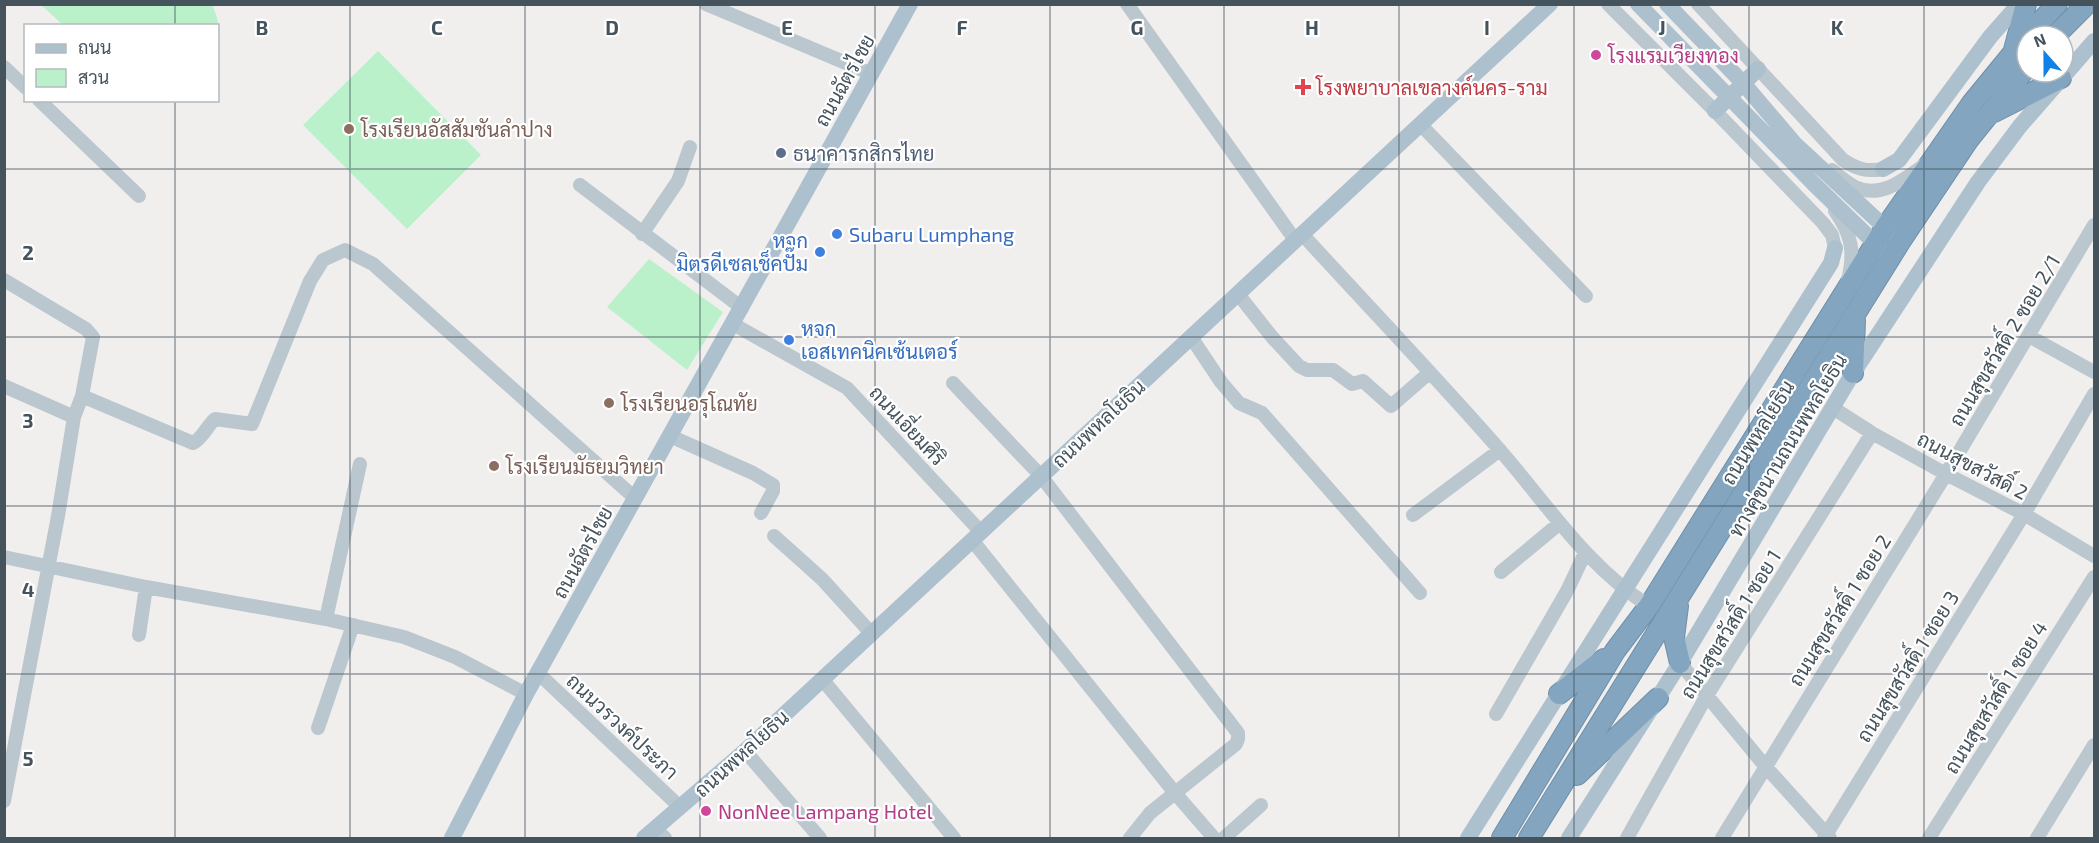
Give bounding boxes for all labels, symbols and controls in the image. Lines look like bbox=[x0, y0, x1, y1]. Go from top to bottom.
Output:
text: B bbox=[256, 15, 268, 39]
text: C bbox=[431, 15, 443, 39]
text: D bbox=[605, 15, 619, 39]
text: E bbox=[781, 15, 793, 39]
text: F bbox=[956, 15, 968, 39]
text: G bbox=[1131, 15, 1143, 39]
text: H bbox=[1305, 15, 1319, 39]
text: I bbox=[1484, 15, 1490, 39]
text: J bbox=[1658, 15, 1666, 39]
text: K bbox=[1831, 15, 1844, 39]
legend bbox=[24, 24, 219, 102]
north arrow bbox=[2015, 24, 2075, 84]
text: N bbox=[2031, 29, 2048, 50]
street label: ถนนฉัตรไชย bbox=[809, 30, 879, 130]
text: ถนน bbox=[78, 36, 111, 58]
place label: โรงแรมเวียงทอง bbox=[1607, 43, 1739, 67]
marker: โรงแรมเวียงทอง bbox=[1589, 48, 1603, 62]
text: สวน bbox=[78, 66, 109, 88]
place label: โรงพยาบาลเขลางค์นคร-ราม bbox=[1315, 74, 1548, 99]
marker: โรงพยาบาลเขลางค์นคร-ราม bbox=[1294, 78, 1312, 96]
place label: โรงเรียนอัสสัมชันลำปาง bbox=[360, 117, 553, 141]
marker: โรงเรียนอัสสัมชันลำปาง bbox=[342, 122, 356, 136]
place label: ธนาคารกสิกรไทย bbox=[793, 141, 934, 165]
marker: ธนาคารกสิกรไทย bbox=[774, 146, 788, 160]
place label: Subaru Lumphang bbox=[849, 222, 1014, 246]
marker: Subaru Lumphang bbox=[830, 227, 844, 241]
place label: หจก มิตรดีเซลเช็คปั๊ม bbox=[676, 228, 808, 275]
text: 2 bbox=[22, 240, 34, 264]
marker: หจก มิตรดีเซลเช็คปั๊ม bbox=[813, 245, 827, 259]
street label: ถนนสุขสวัสดิ์ 2 ซอย 2/1 bbox=[1939, 247, 2067, 432]
place label: หจก เอสเทคนิคเซ้นเตอร์ bbox=[801, 316, 958, 363]
marker: หจก เอสเทคนิคเซ้นเตอร์ bbox=[782, 333, 796, 347]
street label: ทางคู่ขนานถนนพหลโยธิน bbox=[1723, 349, 1855, 543]
street label: ถนนพหลโยธิน bbox=[1047, 374, 1149, 472]
street label: ถนนพหลโยธิน bbox=[1715, 375, 1799, 489]
street label: ถนนเอี่ยมศิริ bbox=[865, 377, 954, 470]
place label: โรงเรียนอรุโณทัย bbox=[620, 391, 758, 418]
marker: โรงเรียนอรุโณทัย bbox=[602, 396, 616, 410]
text: 3 bbox=[22, 408, 34, 432]
street label: ถนนสุขสวัสดิ์ 2 bbox=[1912, 421, 2035, 507]
place label: โรงเรียนมัธยมวิทยา bbox=[505, 454, 664, 478]
marker: โรงเรียนมัธยมวิทยา bbox=[487, 459, 501, 473]
street label: ถนนฉัตรไชย bbox=[547, 502, 617, 602]
street label: ถนนสุขสวัสดิ์ 1 ซอย 2 bbox=[1778, 527, 1898, 692]
street label: ถนนสุขสวัสดิ์ 1 ซอย 1 bbox=[1670, 543, 1788, 704]
text: 4 bbox=[22, 577, 35, 601]
street label: ถนนสุขสวัสดิ์ 1 ซอย 3 bbox=[1846, 583, 1966, 748]
street label: ถนนสุขสวัสดิ์ 1 ซอย 4 bbox=[1934, 614, 2054, 779]
street label: ถนนวรวงค์ประภา bbox=[562, 667, 684, 784]
street label: ถนนพหลโยธิน bbox=[689, 704, 793, 802]
text: 5 bbox=[22, 746, 34, 770]
place label: NonNee Lampang Hotel bbox=[718, 799, 933, 823]
marker: NonNee Lampang Hotel bbox=[699, 804, 713, 818]

